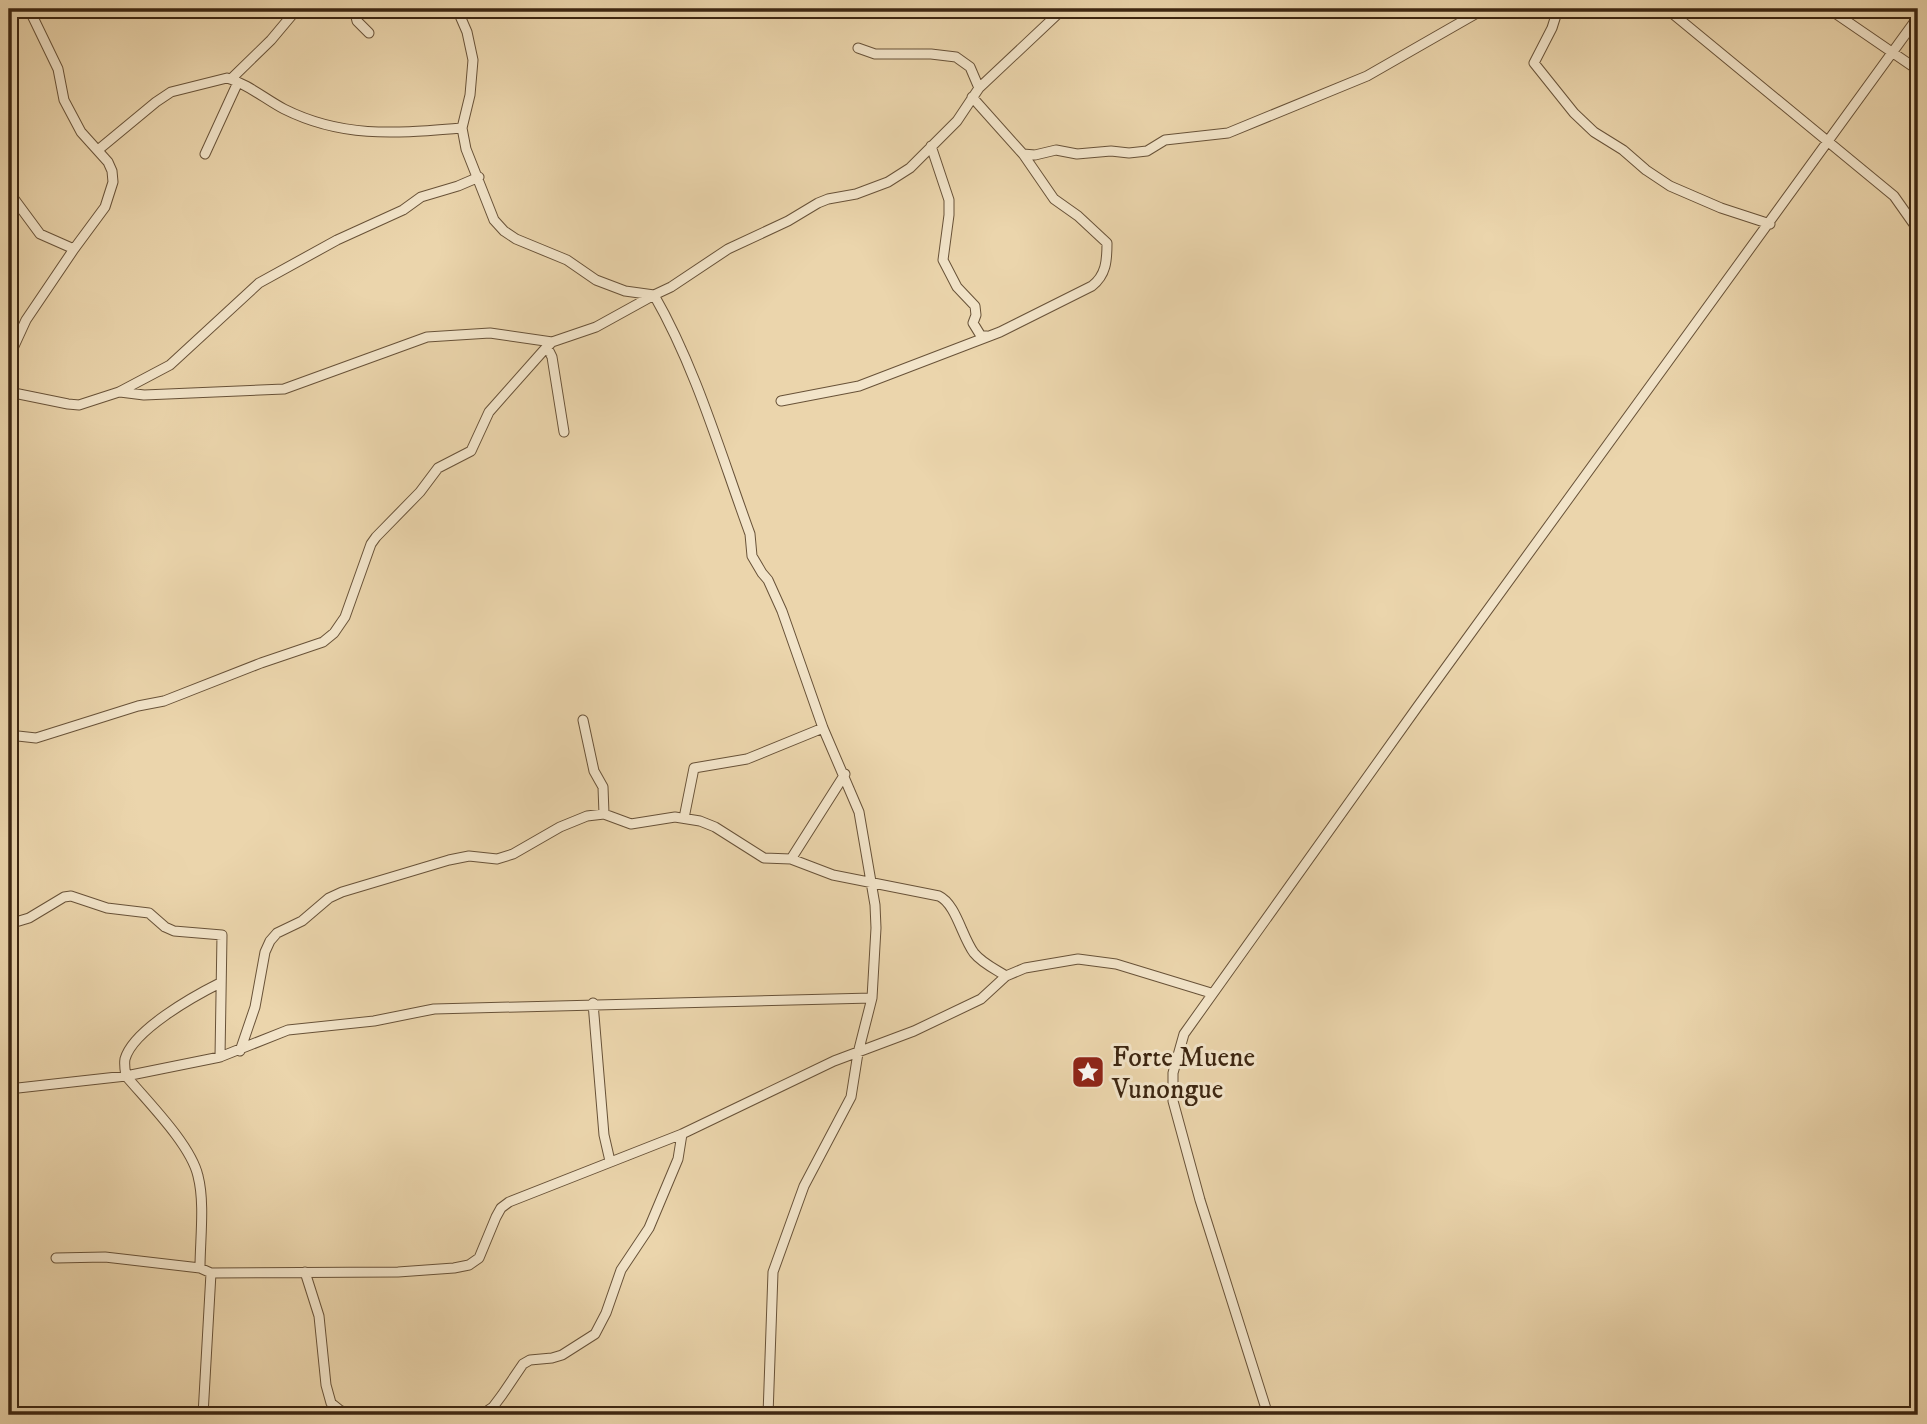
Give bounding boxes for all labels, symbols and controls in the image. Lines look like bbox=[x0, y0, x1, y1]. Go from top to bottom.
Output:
place label: Forte Muene Vunongue bbox=[1111, 1040, 1255, 1107]
place icon: Forte Muene Vunongue bbox=[1069, 1053, 1107, 1091]

